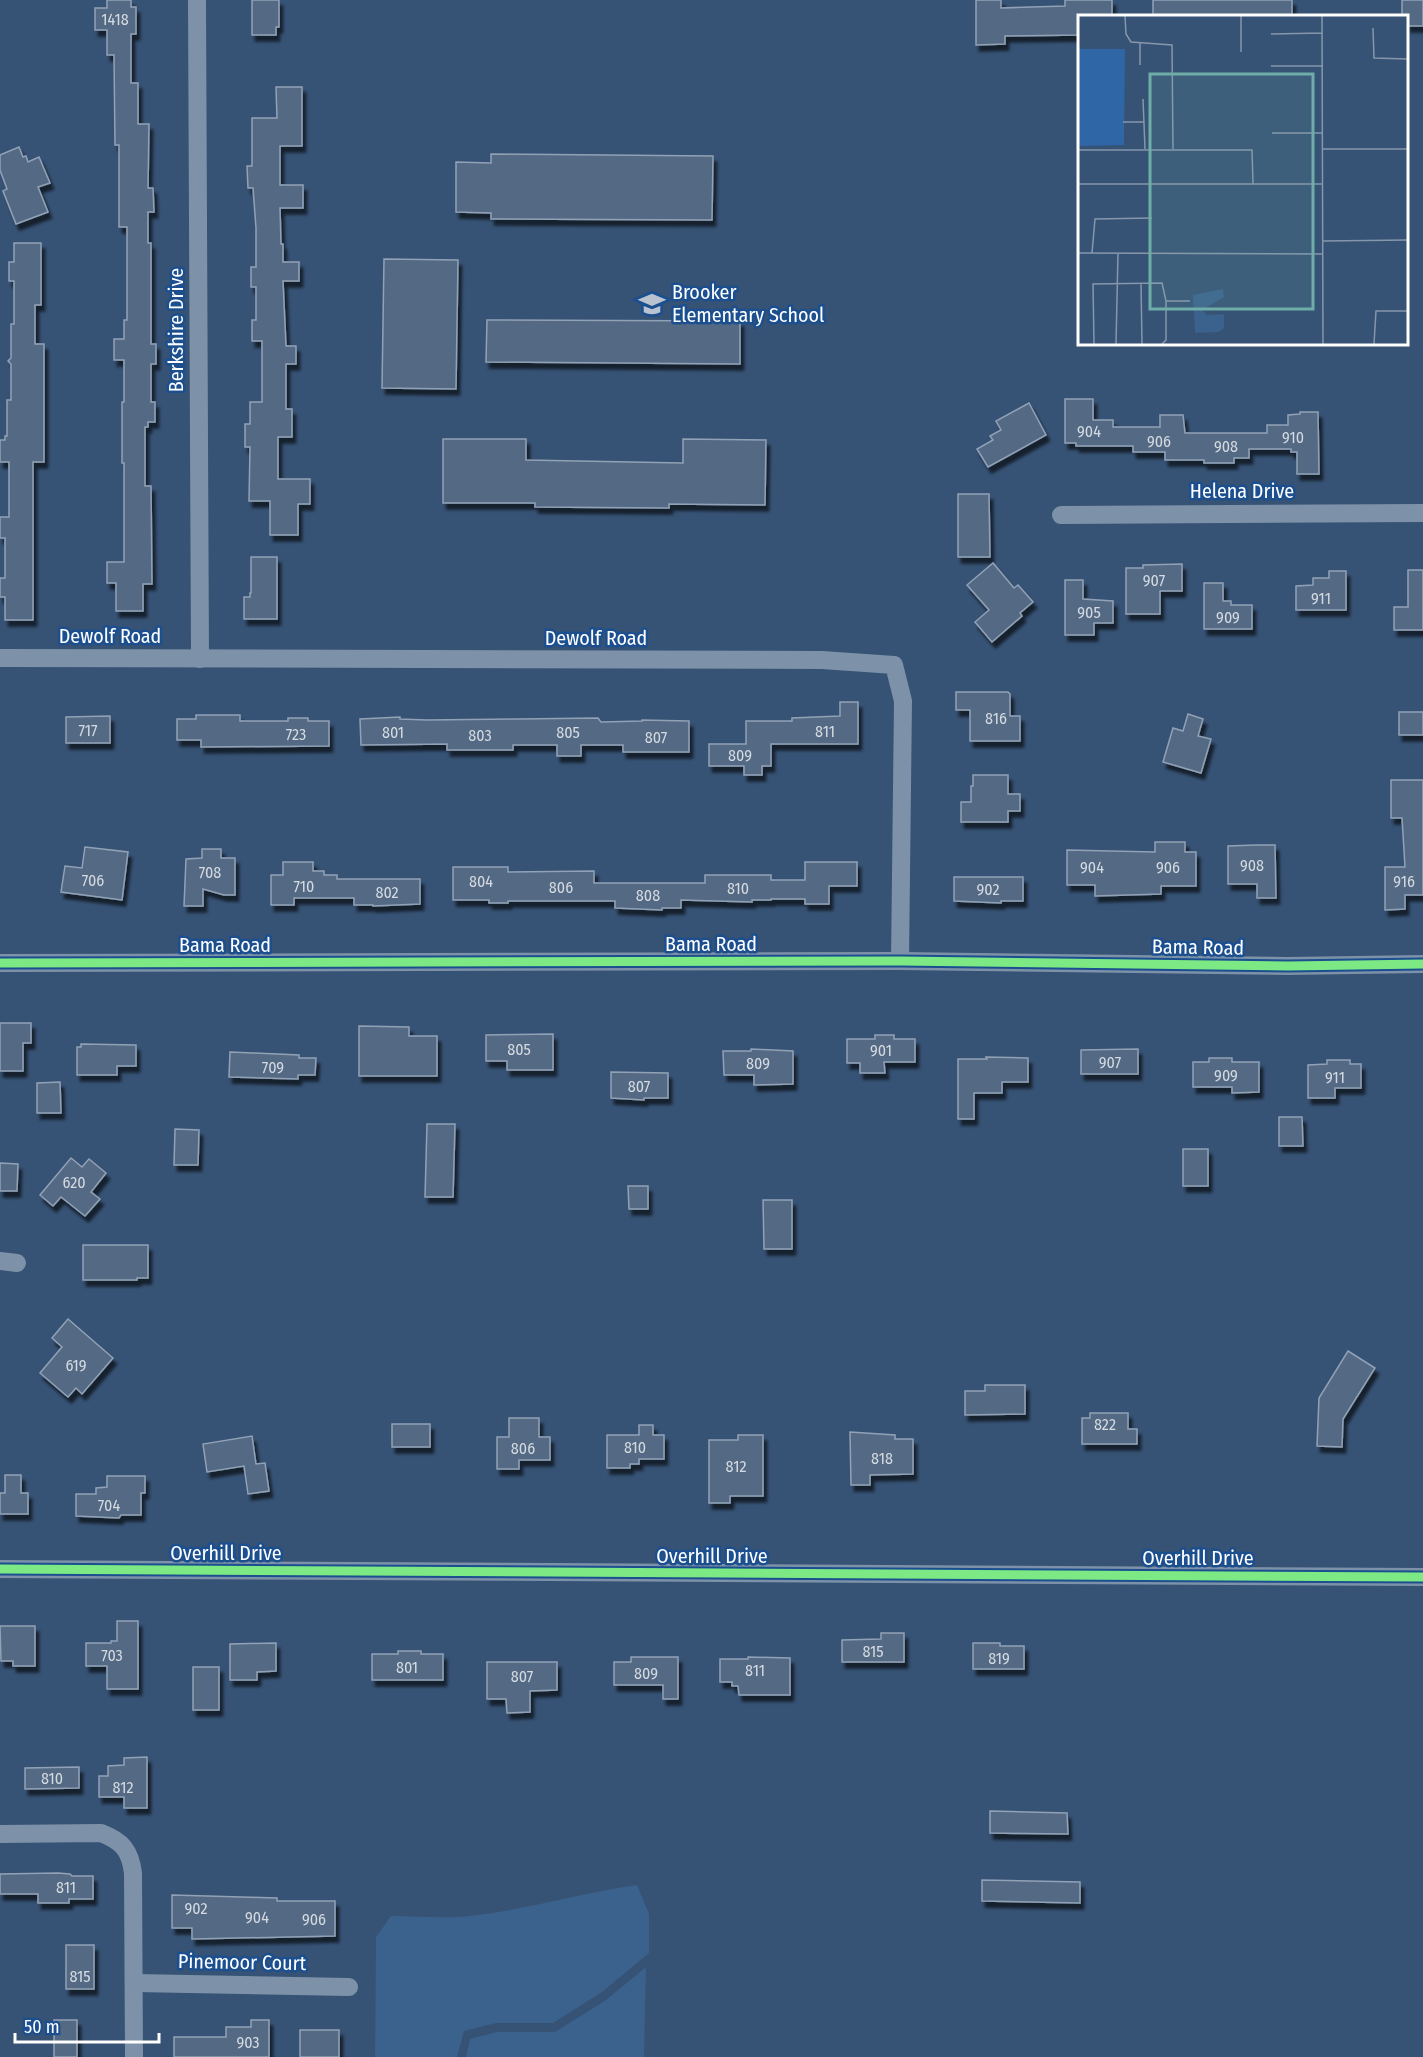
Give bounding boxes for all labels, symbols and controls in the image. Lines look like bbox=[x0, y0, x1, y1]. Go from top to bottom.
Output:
house number: 1418 bbox=[101, 10, 129, 29]
inset map bbox=[1078, 15, 1408, 345]
street label: Berkshire Drive bbox=[164, 268, 188, 392]
place label: Brooker Elementary School bbox=[672, 280, 824, 327]
school or university icon: Brooker Elementary School bbox=[637, 289, 667, 319]
house number: 904 bbox=[1077, 422, 1101, 441]
house number: 910 bbox=[1282, 428, 1304, 447]
house number: 906 bbox=[1147, 432, 1171, 451]
house number: 908 bbox=[1214, 437, 1238, 456]
street label: Helena Drive bbox=[1190, 479, 1294, 503]
house number: 907 bbox=[1143, 571, 1166, 590]
house number: 911 bbox=[1311, 589, 1331, 608]
house number: 905 bbox=[1077, 603, 1101, 622]
house number: 909 bbox=[1216, 608, 1240, 627]
street label: Dewolf Road bbox=[59, 624, 161, 648]
street label: Dewolf Road bbox=[545, 626, 647, 650]
house number: 816 bbox=[985, 709, 1007, 728]
house number: 717 bbox=[79, 721, 98, 740]
house number: 811 bbox=[815, 722, 835, 741]
house number: 801 bbox=[382, 723, 404, 742]
house number: 805 bbox=[556, 723, 580, 742]
house number: 723 bbox=[286, 725, 306, 744]
house number: 803 bbox=[468, 726, 492, 745]
house number: 807 bbox=[645, 728, 668, 747]
house number: 809 bbox=[728, 746, 752, 765]
house number: 908 bbox=[1240, 856, 1264, 875]
house number: 904 bbox=[1080, 858, 1104, 877]
house number: 906 bbox=[1156, 858, 1180, 877]
house number: 708 bbox=[199, 863, 221, 882]
house number: 706 bbox=[82, 871, 104, 890]
house number: 804 bbox=[469, 872, 493, 891]
house number: 916 bbox=[1393, 872, 1415, 891]
house number: 710 bbox=[294, 877, 314, 896]
house number: 806 bbox=[549, 878, 573, 897]
house number: 810 bbox=[727, 879, 749, 898]
house number: 902 bbox=[977, 880, 1000, 899]
house number: 802 bbox=[375, 883, 399, 902]
house number: 808 bbox=[636, 886, 660, 905]
street label: Bama Road bbox=[665, 932, 757, 956]
street label: Bama Road bbox=[179, 933, 271, 957]
street label: Bama Road bbox=[1152, 934, 1244, 960]
house number: 805 bbox=[507, 1040, 531, 1059]
house number: 901 bbox=[870, 1041, 892, 1060]
house number: 907 bbox=[1099, 1053, 1122, 1072]
house number: 809 bbox=[746, 1054, 770, 1073]
house number: 709 bbox=[262, 1058, 284, 1077]
house number: 909 bbox=[1214, 1066, 1238, 1085]
house number: 911 bbox=[1325, 1068, 1345, 1087]
house number: 807 bbox=[628, 1077, 651, 1096]
house number: 620 bbox=[62, 1173, 86, 1192]
house number: 619 bbox=[65, 1356, 87, 1375]
house number: 822 bbox=[1094, 1415, 1116, 1434]
house number: 810 bbox=[624, 1438, 646, 1457]
house number: 806 bbox=[511, 1439, 535, 1458]
house number: 818 bbox=[871, 1449, 893, 1468]
house number: 812 bbox=[726, 1457, 746, 1476]
house number: 704 bbox=[98, 1496, 120, 1515]
street label: Overhill Drive bbox=[170, 1541, 282, 1565]
street label: Overhill Drive bbox=[656, 1544, 768, 1568]
street label: Overhill Drive bbox=[1142, 1546, 1254, 1570]
house number: 815 bbox=[862, 1642, 884, 1661]
house number: 703 bbox=[101, 1646, 123, 1665]
house number: 819 bbox=[988, 1649, 1010, 1668]
house number: 801 bbox=[396, 1658, 418, 1677]
house number: 811 bbox=[745, 1661, 765, 1680]
house number: 809 bbox=[634, 1664, 658, 1683]
house number: 807 bbox=[511, 1667, 534, 1686]
house number: 810 bbox=[41, 1769, 63, 1788]
house number: 812 bbox=[113, 1778, 133, 1797]
house number: 811 bbox=[56, 1878, 76, 1897]
house number: 902 bbox=[185, 1899, 208, 1918]
house number: 904 bbox=[245, 1908, 269, 1927]
house number: 906 bbox=[302, 1910, 326, 1929]
street label: Pinemoor Court bbox=[178, 1949, 307, 1975]
house number: 815 bbox=[69, 1967, 91, 1986]
scale bar bbox=[15, 2006, 159, 2044]
text: 50 m bbox=[24, 2016, 60, 2038]
house number: 903 bbox=[236, 2033, 260, 2052]

